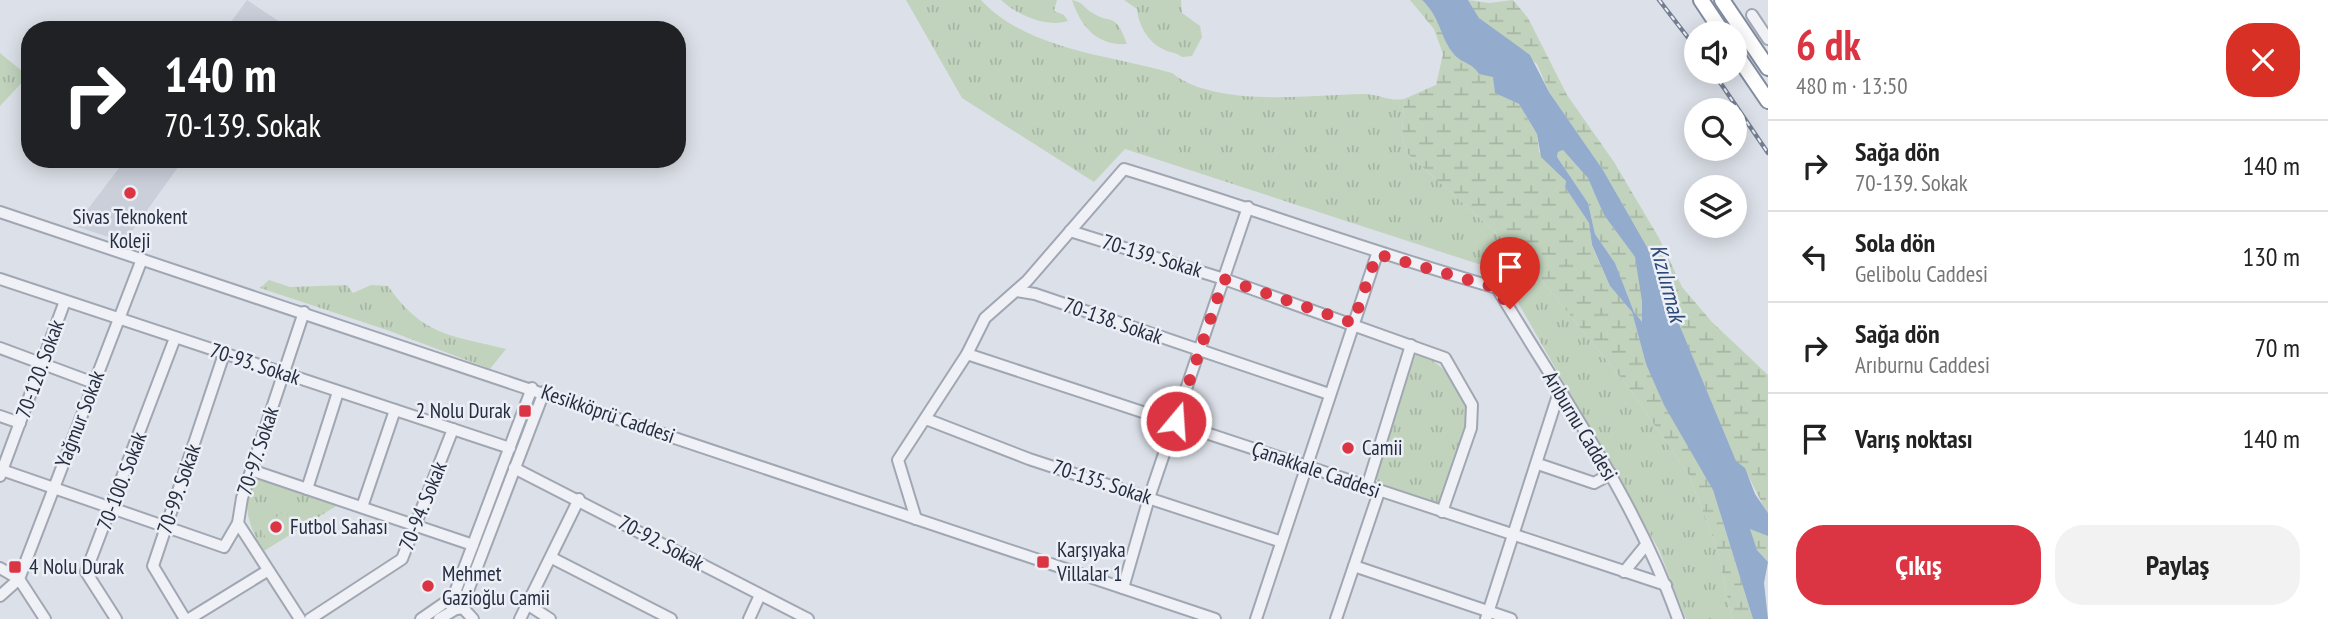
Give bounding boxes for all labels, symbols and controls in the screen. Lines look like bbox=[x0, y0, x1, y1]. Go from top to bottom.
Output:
text: 6 dk bbox=[1796, 17, 1861, 72]
map controls bbox=[1684, 21, 1747, 238]
button: sound bbox=[1684, 21, 1747, 84]
button: close bbox=[2226, 23, 2300, 97]
text: 140 m bbox=[164, 42, 277, 106]
icon: right bbox=[49, 49, 140, 140]
text: 480 m · 13:50 bbox=[1796, 71, 1908, 100]
button: search bbox=[1684, 98, 1747, 161]
text: 70-139. Sokak bbox=[164, 104, 321, 146]
text: Sağa dön bbox=[1855, 135, 1940, 168]
icon: right bbox=[1796, 147, 1834, 185]
text: 140 m bbox=[2242, 149, 2300, 182]
text: 70-139. Sokak bbox=[1855, 168, 1968, 197]
button: layers bbox=[1684, 175, 1747, 238]
marker: Sivas Teknokent Koleji bbox=[122, 185, 138, 201]
place label: Sivas Teknokent Koleji bbox=[72, 203, 188, 254]
text: Sola dön bbox=[1855, 226, 1935, 259]
street label: 70-139. Sokak bbox=[1099, 228, 1205, 283]
pin bbox=[1480, 237, 1540, 309]
icon: left bbox=[1796, 238, 1834, 276]
text: 130 m bbox=[2242, 240, 2300, 273]
water label: Kızılırmak bbox=[1644, 241, 1694, 328]
icon: arrive bbox=[1491, 248, 1529, 286]
text: Gelibolu Caddesi bbox=[1855, 259, 1988, 288]
street label: 70-138. Sokak bbox=[1060, 291, 1166, 350]
street label: 70-120. Sokak bbox=[9, 316, 70, 422]
text: Sağa dön bbox=[1855, 317, 1940, 350]
icon: right bbox=[1796, 329, 1834, 367]
text: 70 m bbox=[2254, 331, 2300, 364]
street label: 70-93. Sokak bbox=[207, 336, 304, 391]
text: Arıburnu Caddesi bbox=[1855, 350, 1990, 379]
street label: Arıburnu Caddesi bbox=[1537, 366, 1624, 486]
street label: Yağmur Sokak bbox=[49, 367, 110, 471]
street label: Kesikköprü Caddesi bbox=[538, 378, 679, 449]
position arrow bbox=[1139, 384, 1213, 458]
place label: 2 Nolu Durak bbox=[416, 397, 511, 424]
street label: 70-97. Sokak bbox=[231, 403, 285, 499]
marker: 2 Nolu Durak bbox=[517, 403, 533, 419]
icon: arrive bbox=[1796, 420, 1834, 458]
text: Varış noktası bbox=[1855, 422, 1973, 455]
text: 140 m bbox=[2242, 422, 2300, 455]
street label: 70-100. Sokak bbox=[90, 428, 153, 534]
place label: Camii bbox=[1362, 434, 1403, 461]
street label: Çanakkale Caddesi bbox=[1248, 435, 1384, 504]
street label: 70-99. Sokak bbox=[151, 440, 207, 537]
marker: Camii bbox=[1340, 440, 1356, 456]
street label: 70-135. Sokak bbox=[1049, 453, 1155, 510]
street label: 70-94. Sokak bbox=[393, 457, 453, 554]
street label: 70-92. Sokak bbox=[614, 509, 709, 576]
place label: Futbol Sahası bbox=[290, 513, 388, 540]
marker: Futbol Sahası bbox=[268, 519, 284, 535]
button: Çıkış bbox=[1796, 525, 2041, 605]
button: Paylaş bbox=[2055, 525, 2300, 605]
place label: Karşıyaka Villalar 1 bbox=[1056, 536, 1126, 587]
place label: 4 Nolu Durak bbox=[29, 553, 124, 580]
marker: Karşıyaka Villalar 1 bbox=[1035, 554, 1051, 570]
marker: 4 Nolu Durak bbox=[7, 559, 23, 575]
place label: Mehmet Gazioğlu Camii bbox=[442, 560, 550, 611]
marker: Mehmet Gazioğlu Camii bbox=[420, 578, 436, 594]

